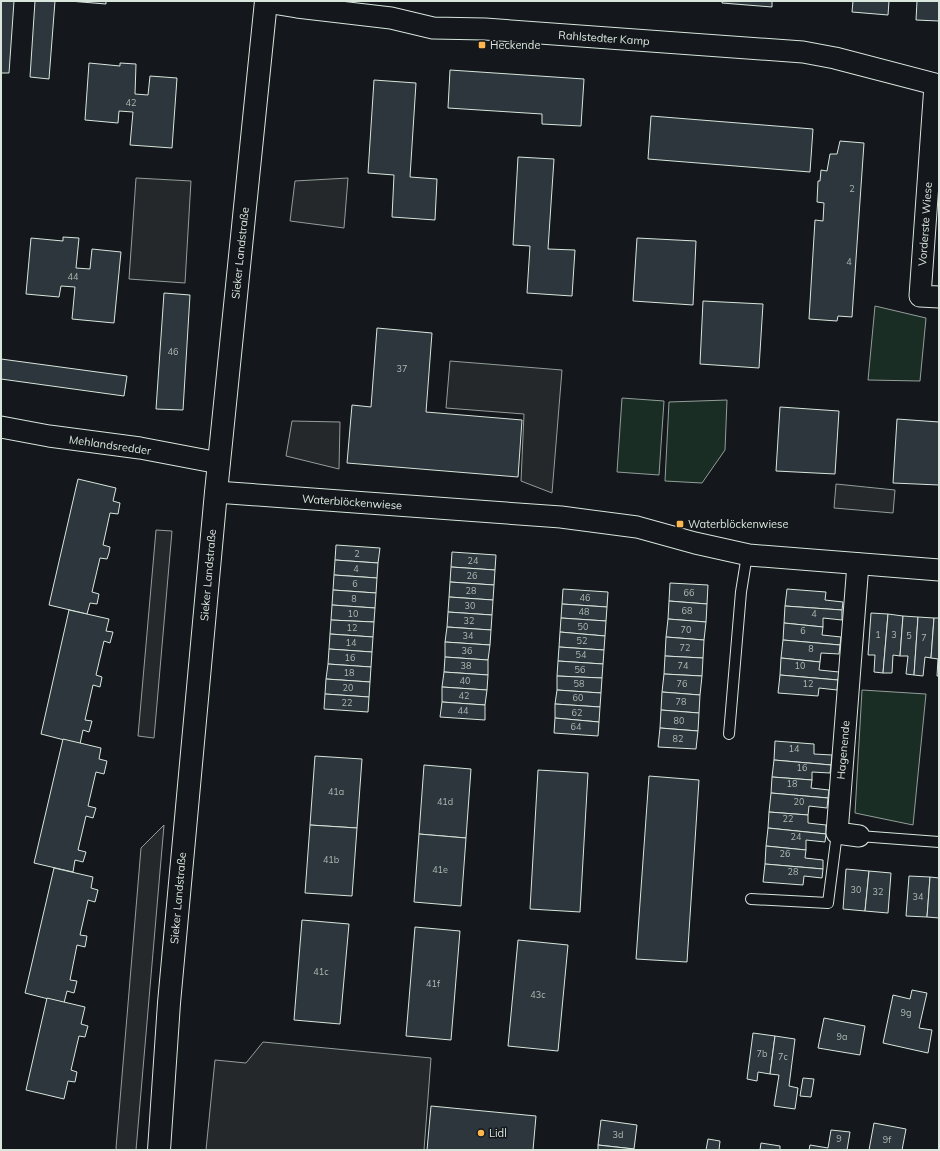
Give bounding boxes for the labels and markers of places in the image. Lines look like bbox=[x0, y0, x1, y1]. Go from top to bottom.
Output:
place label: Heckende bbox=[490, 38, 540, 52]
marker: Heckende bbox=[477, 40, 487, 50]
place label: Waterblöckenwiese bbox=[688, 517, 788, 531]
marker: Waterblöckenwiese bbox=[675, 519, 685, 529]
place label: Lidl bbox=[489, 1126, 507, 1140]
marker: Lidl bbox=[476, 1128, 486, 1138]

